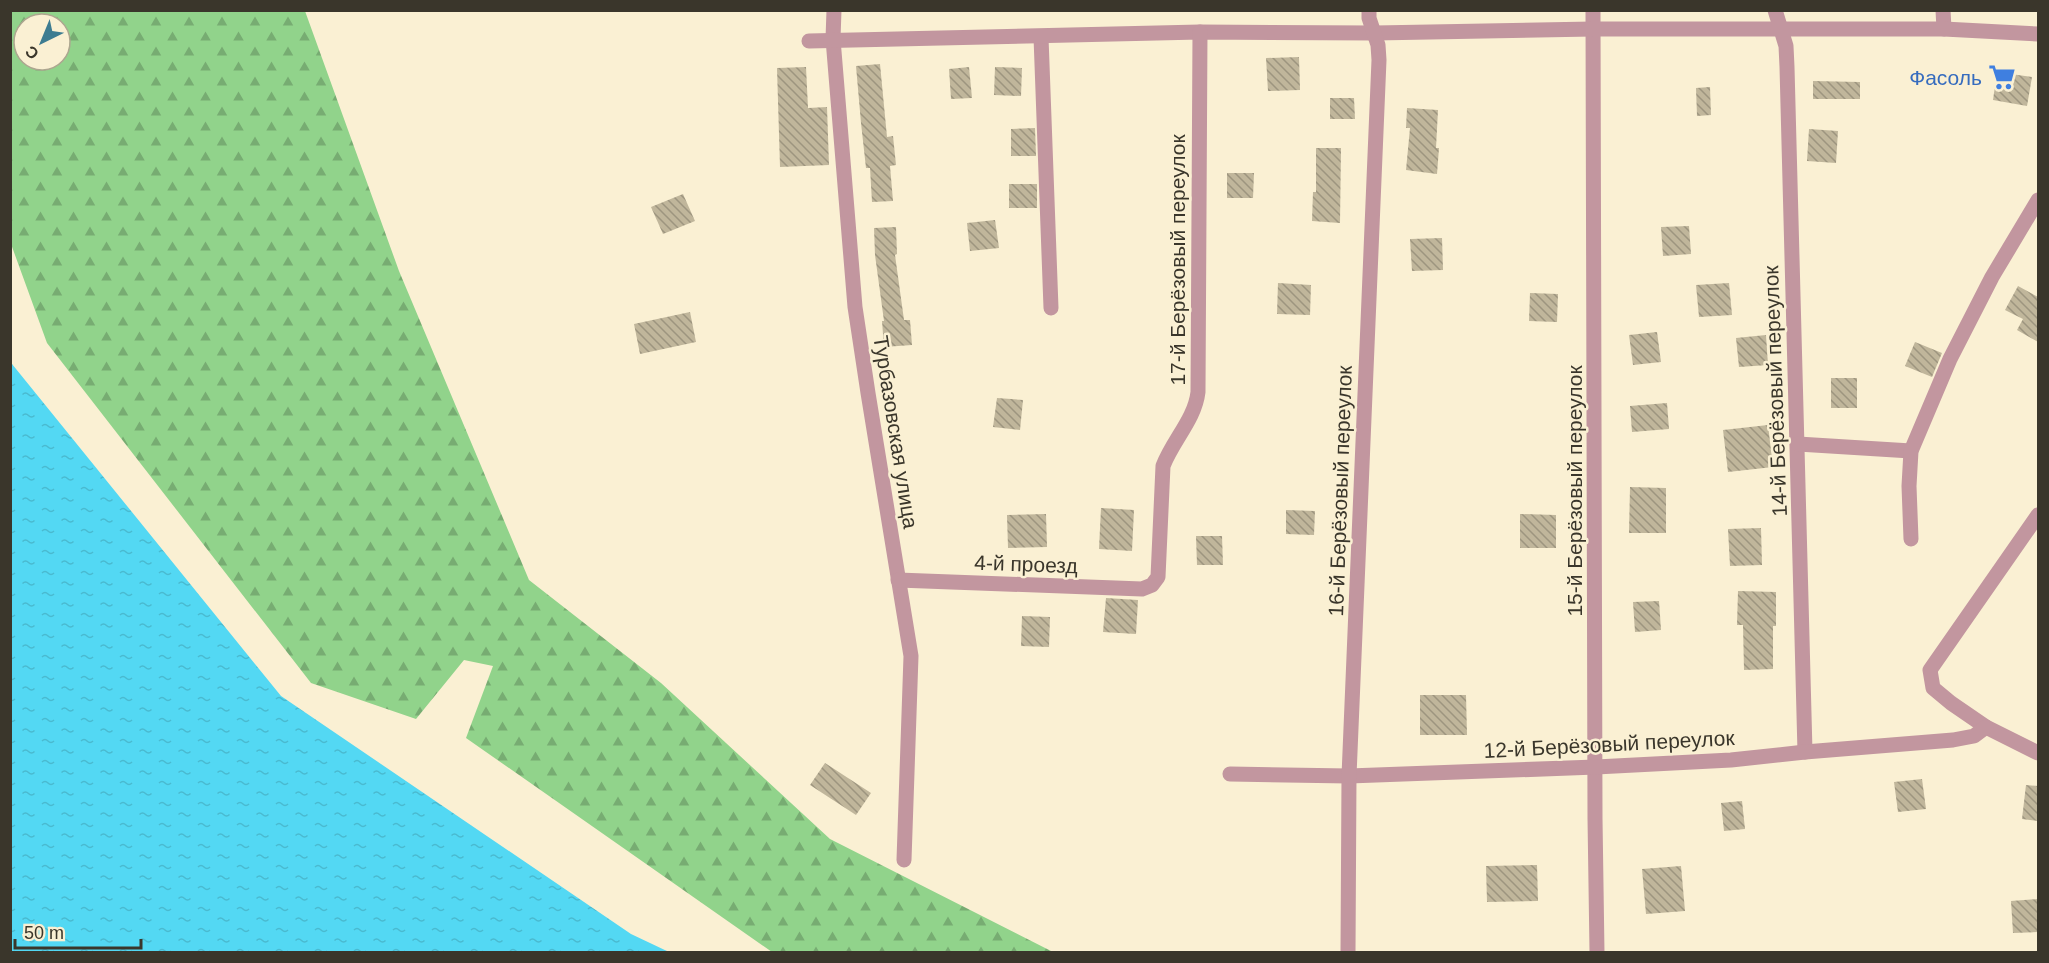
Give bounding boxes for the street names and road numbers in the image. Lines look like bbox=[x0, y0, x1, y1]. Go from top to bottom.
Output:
street label: 17-й Берёзовый переулок bbox=[1166, 134, 1189, 386]
street label: 14-й Берёзовый переулок bbox=[1759, 264, 1791, 517]
street label: Турбазовская улица bbox=[869, 334, 923, 531]
street label: 16-й Берёзовый переулок bbox=[1324, 364, 1356, 617]
street label: 15-й Берёзовый переулок bbox=[1563, 365, 1586, 617]
street label: 4-й проезд bbox=[974, 551, 1078, 577]
street label: 12-й Берёзовый переулок bbox=[1483, 726, 1736, 762]

